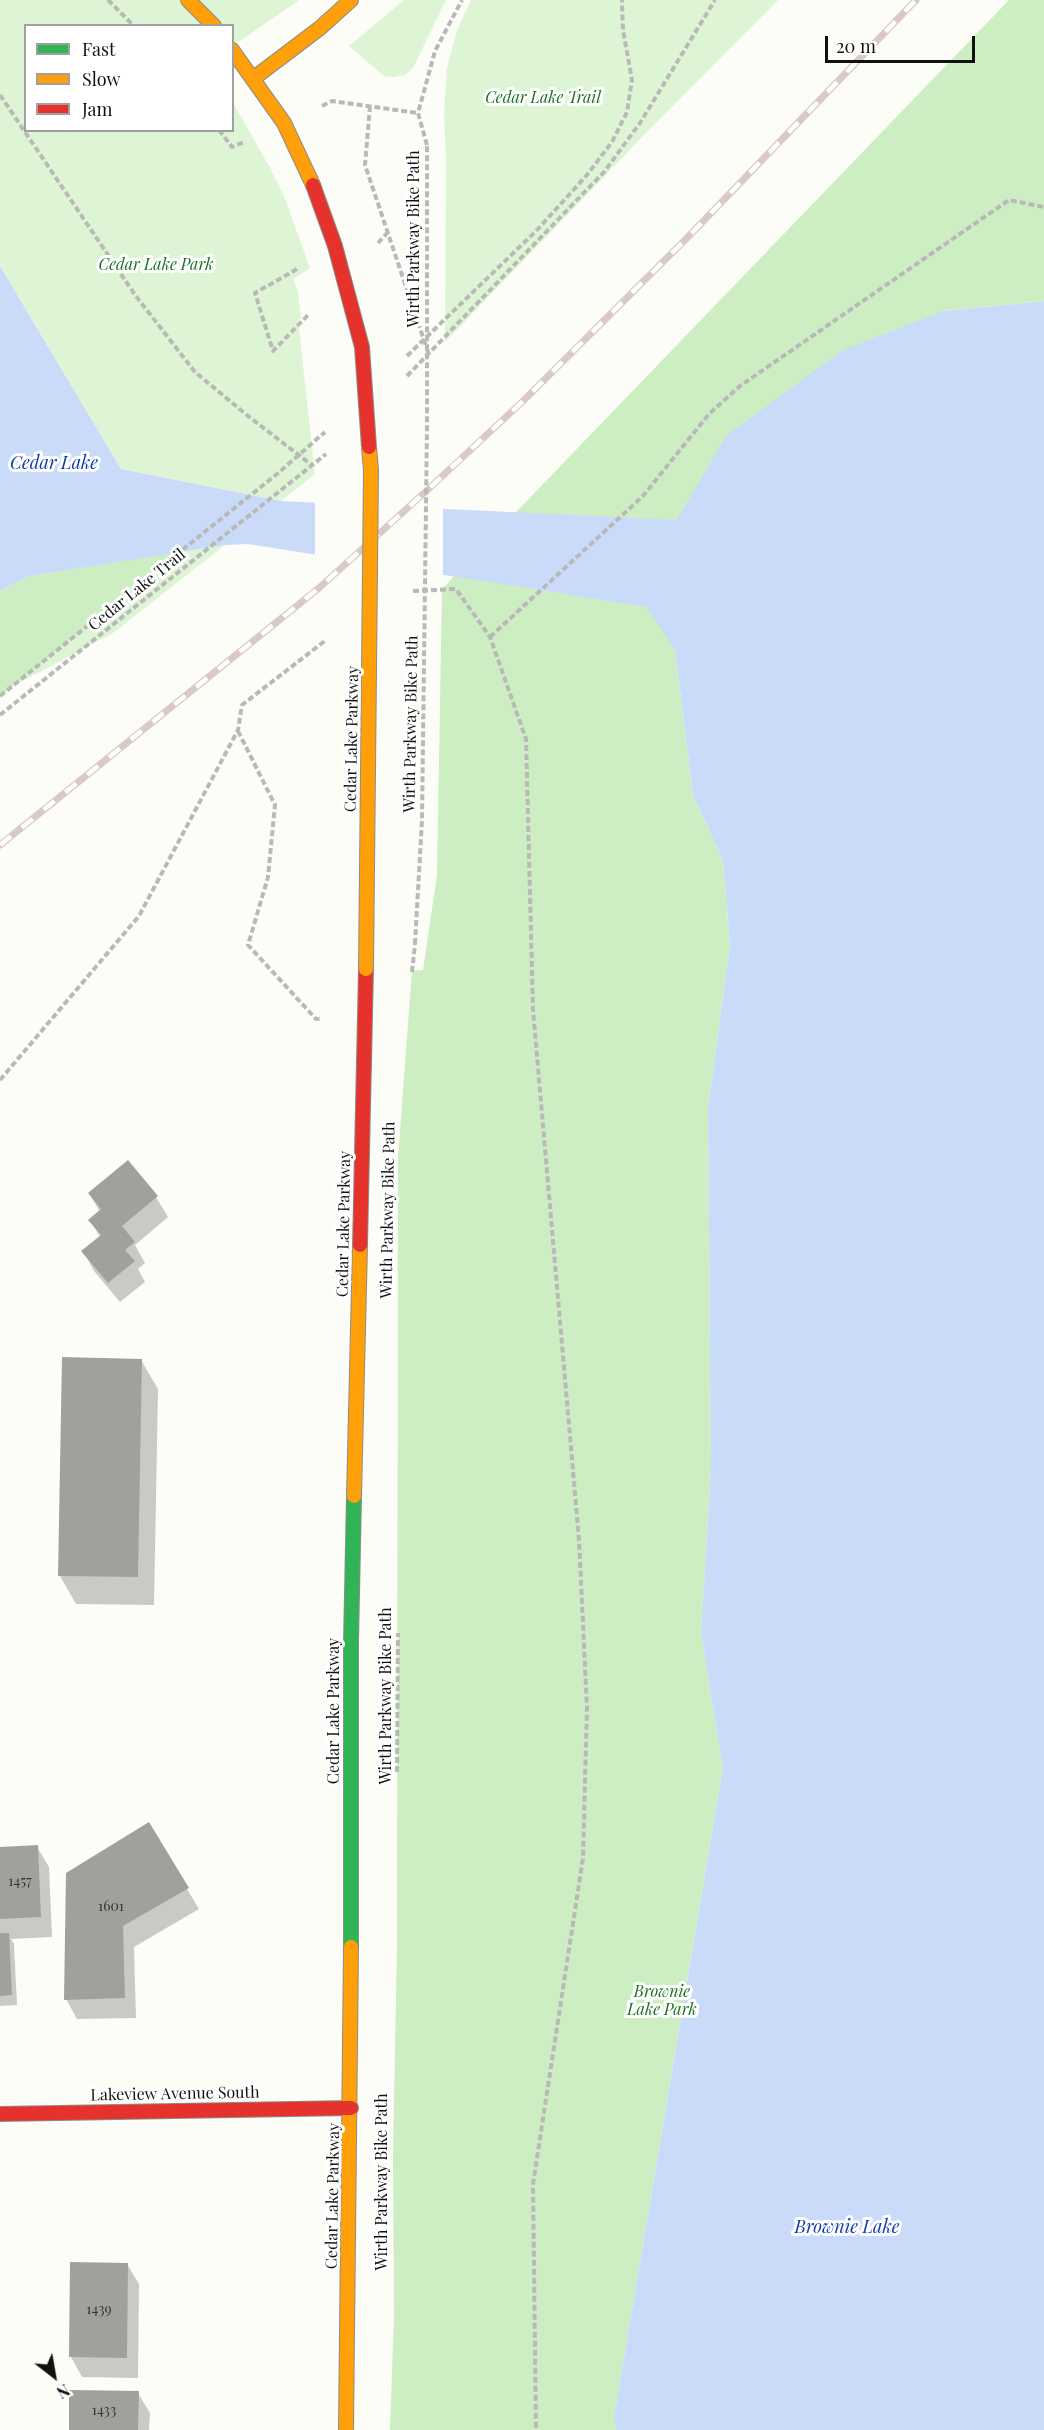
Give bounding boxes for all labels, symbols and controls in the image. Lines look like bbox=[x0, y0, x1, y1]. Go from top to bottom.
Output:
legend bbox=[24, 24, 234, 132]
scale bar bbox=[828, 24, 978, 62]
text: 20 m bbox=[836, 34, 876, 58]
text: Fast bbox=[82, 37, 115, 61]
text: Slow bbox=[82, 67, 120, 91]
park label: Cedar Lake Trail bbox=[485, 88, 601, 108]
text: Jam bbox=[82, 97, 112, 121]
street label: Wirth Parkway Bike Path bbox=[404, 150, 424, 328]
park label: Cedar Lake Park bbox=[98, 255, 214, 275]
water label: Cedar Lake bbox=[10, 452, 98, 474]
street label: Cedar Lake Trail bbox=[84, 545, 190, 635]
street label: Wirth Parkway Bike Path bbox=[400, 635, 422, 813]
street label: Cedar Lake Parkway bbox=[341, 666, 363, 812]
street label: Wirth Parkway Bike Path bbox=[377, 1121, 399, 1299]
street label: Cedar Lake Parkway bbox=[333, 1151, 355, 1297]
street label: Wirth Parkway Bike Path bbox=[376, 1607, 396, 1785]
street label: Cedar Lake Parkway bbox=[324, 1638, 344, 1784]
house number: 1457 bbox=[8, 1874, 32, 1890]
house number: 1601 bbox=[98, 1899, 124, 1915]
park label: Brownie Lake Park bbox=[627, 1982, 697, 2020]
street label: Lakeview Avenue South bbox=[90, 2083, 260, 2105]
street label: Wirth Parkway Bike Path bbox=[372, 2093, 392, 2271]
street label: Cedar Lake Parkway bbox=[322, 2123, 344, 2269]
water label: Brownie Lake bbox=[795, 2216, 899, 2238]
house number: 1439 bbox=[86, 2302, 112, 2318]
north arrow bbox=[24, 2346, 84, 2406]
text: N bbox=[53, 2380, 74, 2404]
house number: 1433 bbox=[92, 2403, 116, 2419]

